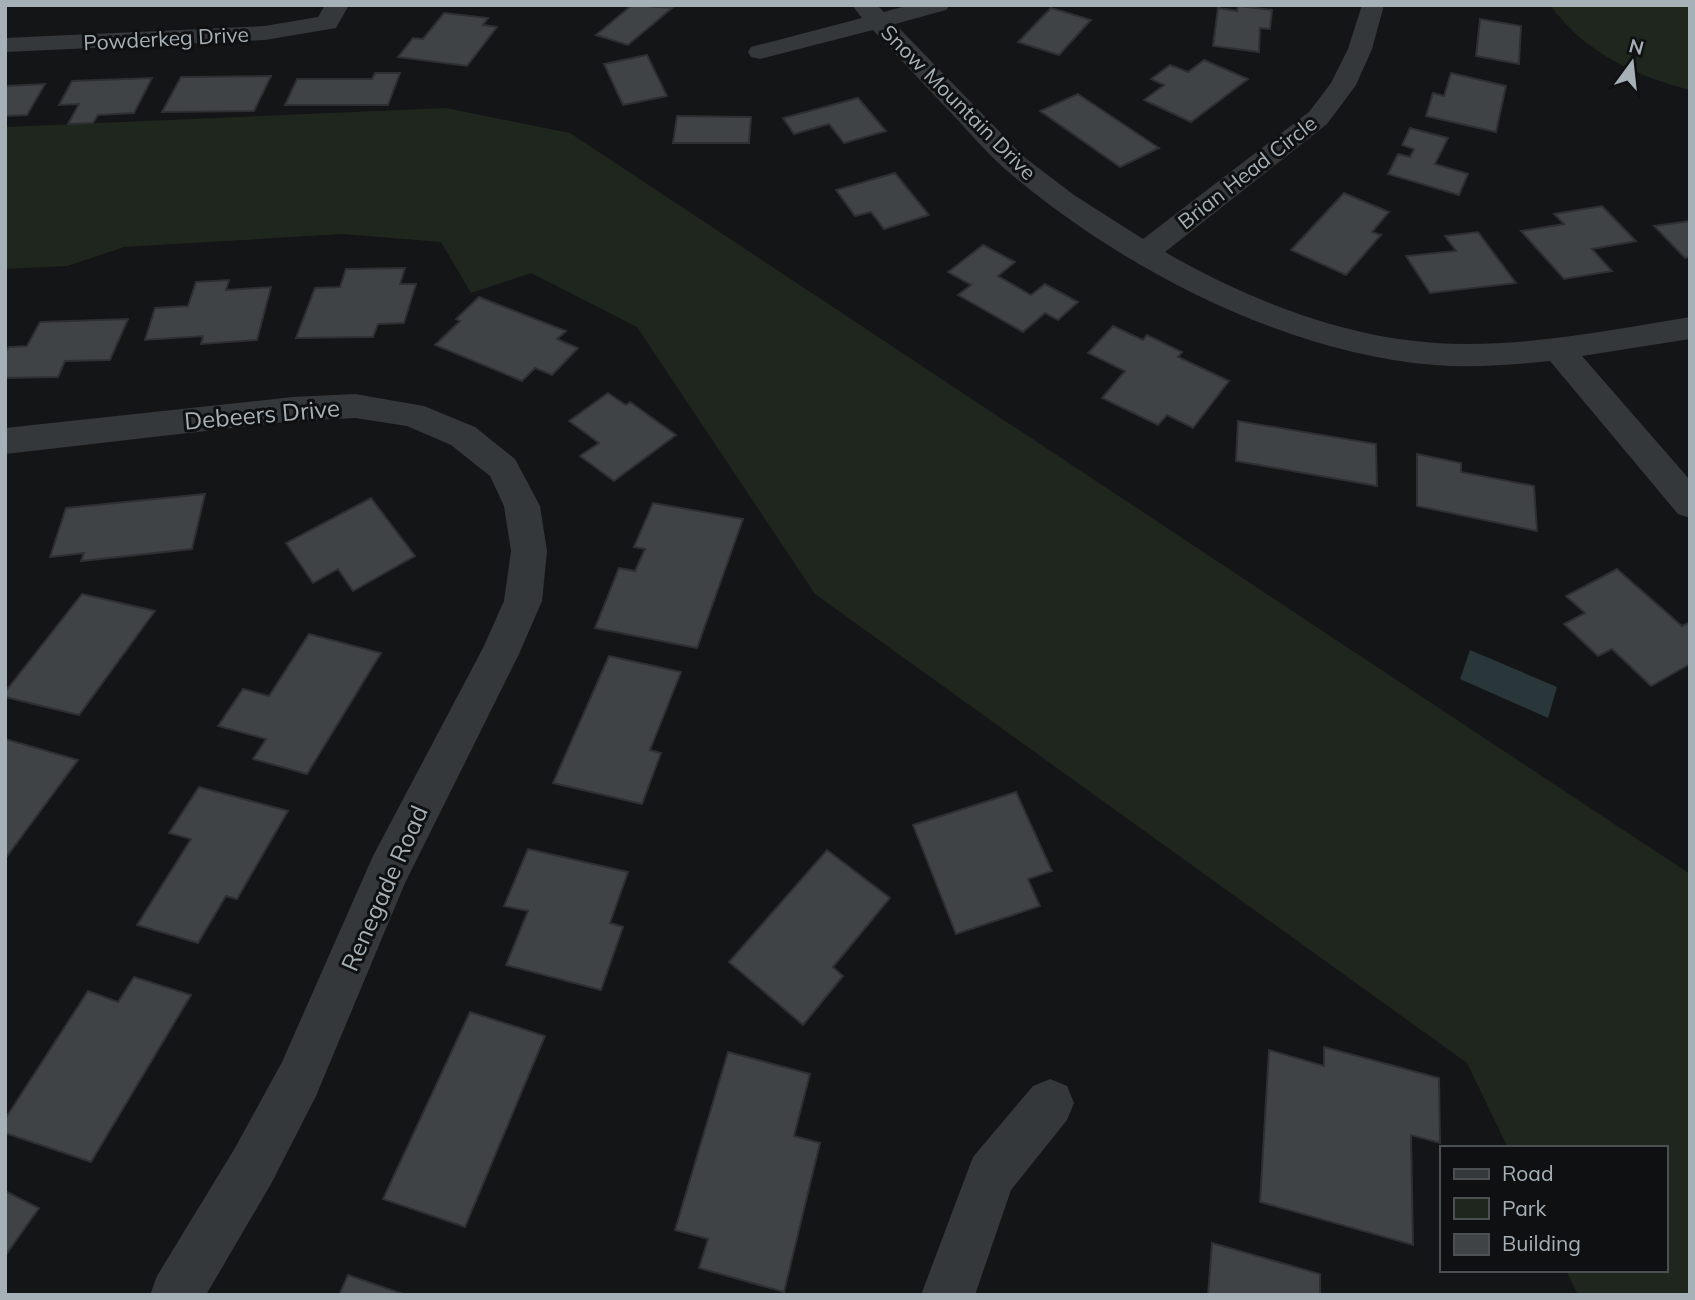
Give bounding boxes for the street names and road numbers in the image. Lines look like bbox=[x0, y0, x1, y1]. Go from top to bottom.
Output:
street label: Snow Mountain Drive bbox=[876, 19, 1042, 185]
street label: Powderkeg Drive bbox=[83, 21, 249, 55]
street label: Brian Head Circle bbox=[1172, 110, 1322, 234]
street label: Debeers Drive bbox=[183, 392, 341, 436]
street label: Renegade Road bbox=[334, 801, 434, 975]

